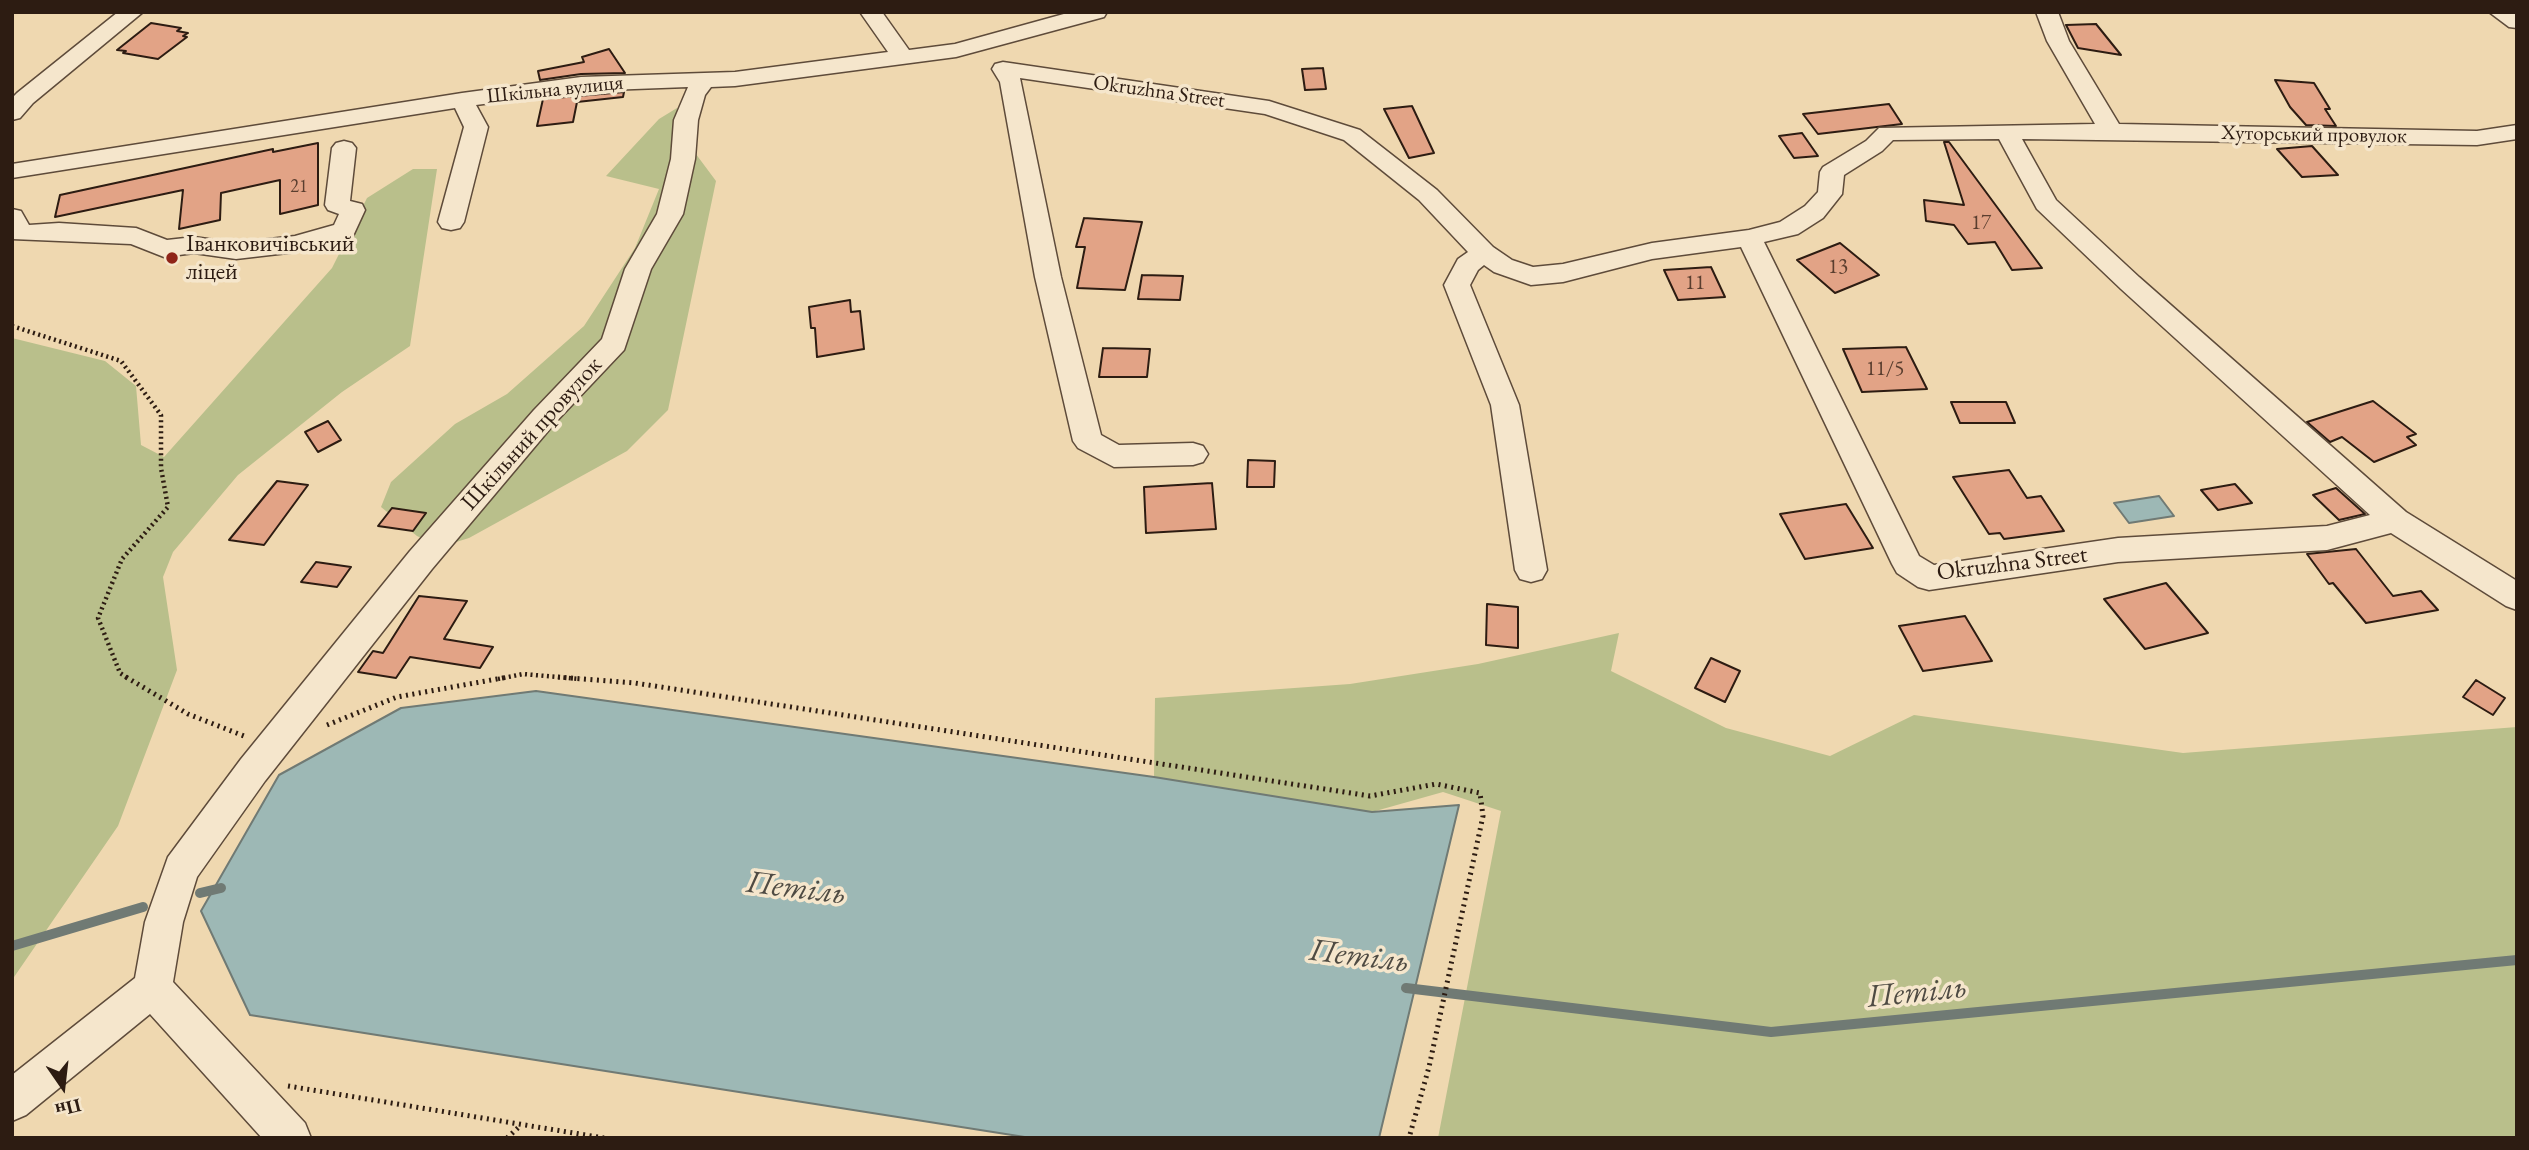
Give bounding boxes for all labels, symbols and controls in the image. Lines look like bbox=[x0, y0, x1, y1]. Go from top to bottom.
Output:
street label: Шкільна вулиця bbox=[485, 70, 625, 110]
street label: Okruzhna Street bbox=[1092, 70, 1226, 114]
street label: Хуторський провулок bbox=[2221, 121, 2407, 149]
house number: 21 bbox=[290, 176, 308, 198]
house number: 17 bbox=[1971, 210, 1991, 236]
place label: Іванковичівський ліцей bbox=[186, 230, 355, 286]
marker: Іванковичівський ліцей bbox=[164, 250, 180, 266]
house number: 13 bbox=[1828, 254, 1848, 280]
house number: 11 bbox=[1685, 270, 1705, 296]
street label: Шкільний провулок bbox=[455, 351, 609, 517]
house number: 11/5 bbox=[1866, 356, 1904, 382]
street label: Okruzhna Street bbox=[1935, 540, 2089, 588]
water label: Петіль bbox=[744, 864, 848, 914]
water label: Петіль bbox=[1307, 932, 1411, 982]
water label: Петіль bbox=[1865, 969, 1969, 1017]
north arrow bbox=[28, 1052, 98, 1122]
text: Пн bbox=[53, 1093, 84, 1123]

